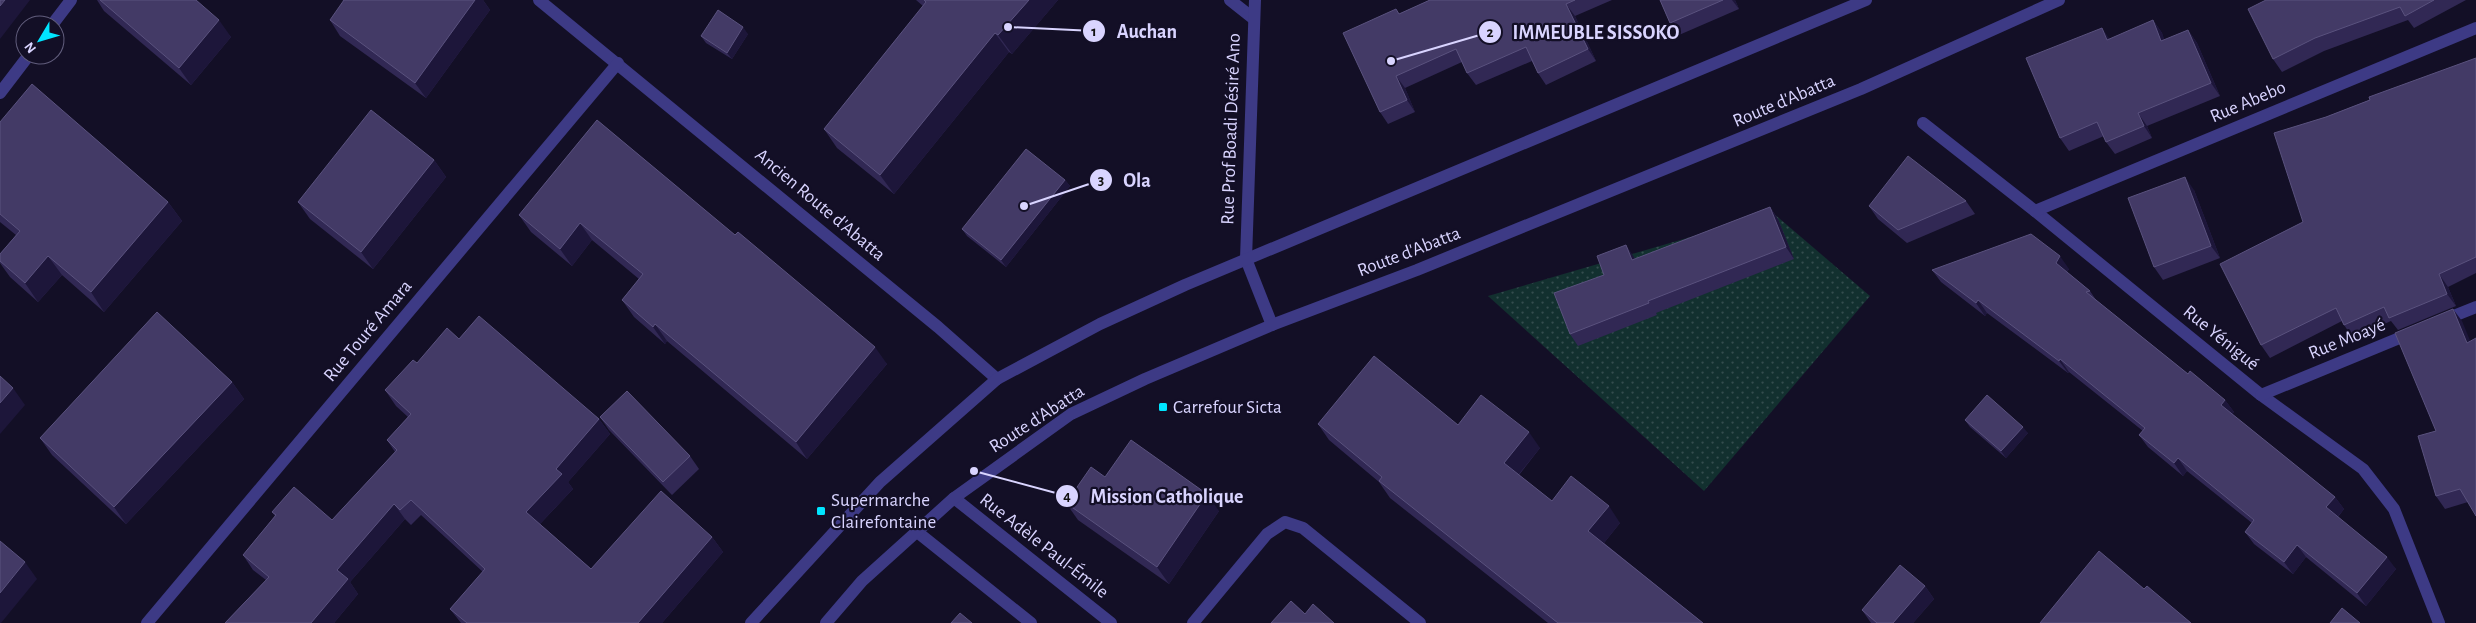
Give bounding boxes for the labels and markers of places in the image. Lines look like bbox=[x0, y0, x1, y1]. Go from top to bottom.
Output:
callout: Auchan bbox=[1082, 13, 1187, 48]
callout: IMMEUBLE SISSOKO bbox=[1478, 14, 1690, 49]
callout: Ola bbox=[1088, 162, 1161, 197]
place label: Carrefour Sicta bbox=[1173, 398, 1282, 417]
marker: Carrefour Sicta bbox=[1157, 401, 1169, 413]
callout: Mission Catholique bbox=[1055, 479, 1253, 514]
place label: Supermarche Clairefontaine bbox=[831, 491, 936, 532]
marker: Supermarche Clairefontaine bbox=[815, 505, 827, 517]

